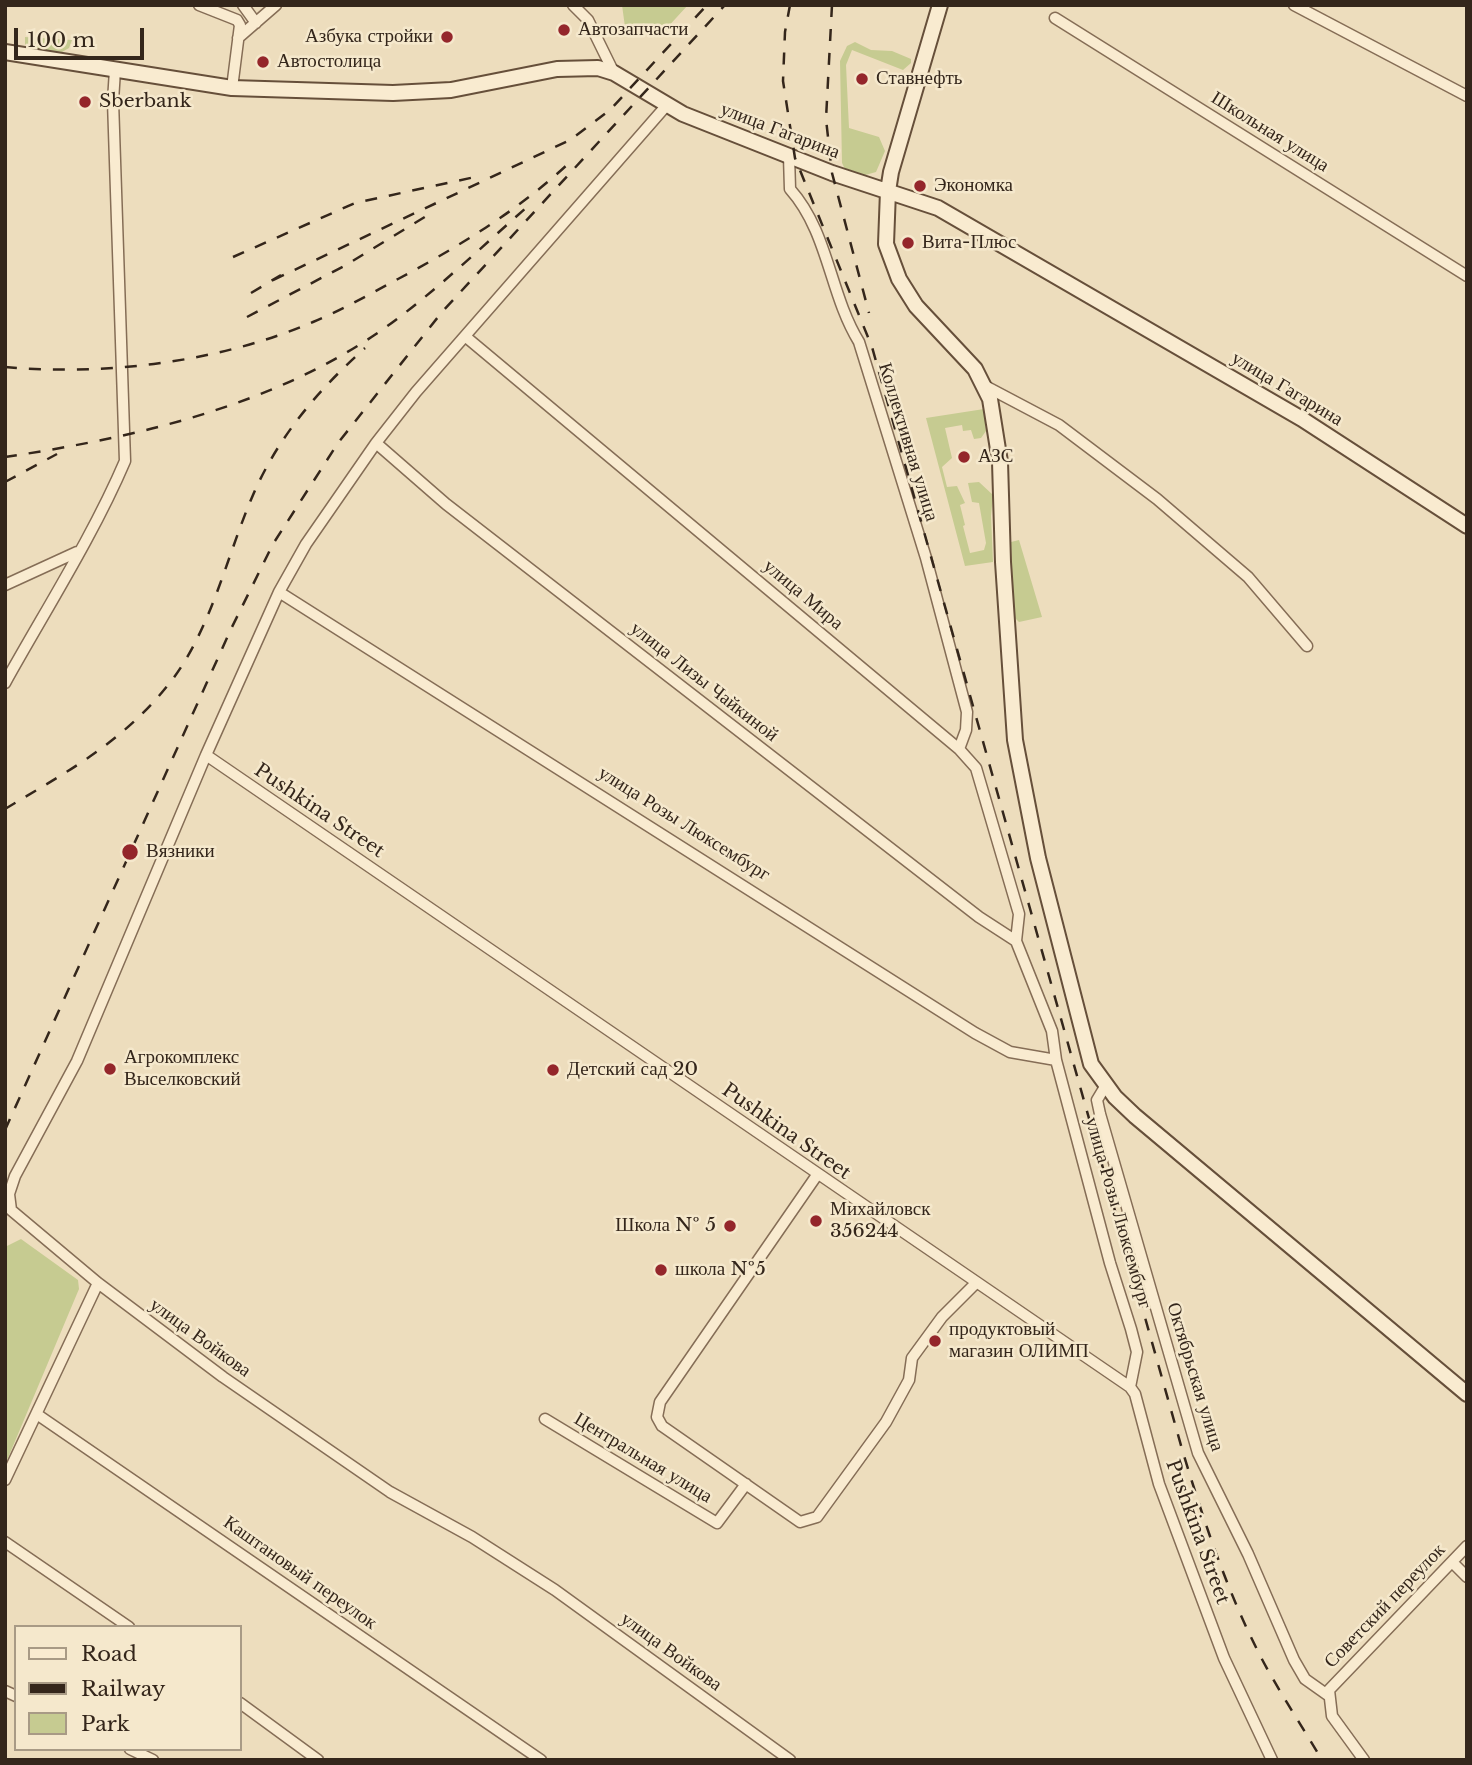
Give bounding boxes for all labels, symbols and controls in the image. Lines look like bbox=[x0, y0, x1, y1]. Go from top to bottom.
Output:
scale bar bbox=[18, 14, 147, 58]
place label: Автозапчасти bbox=[578, 19, 689, 41]
marker: Автозапчасти bbox=[556, 22, 572, 38]
place label: Азбука стройки bbox=[305, 26, 433, 48]
text: 100 m bbox=[27, 27, 95, 53]
marker: Азбука стройки bbox=[439, 29, 455, 45]
place label: Автостолица bbox=[277, 51, 381, 73]
marker: Автостолица bbox=[255, 54, 271, 70]
place label: Ставнефть bbox=[876, 68, 962, 90]
marker: Ставнефть bbox=[854, 71, 870, 87]
street label: Школьная улица bbox=[1207, 87, 1333, 177]
place label: Sberbank bbox=[99, 91, 191, 113]
marker: Sberbank bbox=[77, 94, 93, 110]
street label: улица Гагарина bbox=[717, 98, 843, 164]
place label: Экономка bbox=[934, 175, 1013, 197]
marker: Экономка bbox=[912, 178, 928, 194]
place label: Вита-Плюс bbox=[922, 232, 1016, 254]
marker: Вита-Плюс bbox=[900, 235, 916, 251]
street label: улица Гагарина bbox=[1227, 347, 1347, 431]
street label: Коллективная улица bbox=[873, 360, 943, 524]
place label: АЗС bbox=[978, 446, 1013, 468]
marker: АЗС bbox=[956, 449, 972, 465]
street label: улица Мира bbox=[758, 555, 848, 635]
street label: улица Лизы Чайкиной bbox=[626, 617, 782, 747]
street label: Pushkina Street bbox=[250, 759, 388, 863]
street label: улица Розы Люксембург bbox=[594, 762, 774, 886]
place label: Вязники bbox=[146, 841, 215, 863]
marker: Вязники bbox=[120, 842, 140, 862]
place label: Агрокомплекс Выселковский bbox=[124, 1047, 241, 1091]
place label: Детский сад 20 bbox=[567, 1059, 698, 1081]
marker: Агрокомплекс Выселковский bbox=[102, 1061, 118, 1077]
marker: Детский сад 20 bbox=[545, 1062, 561, 1078]
street label: Pushkina Street bbox=[717, 1079, 855, 1185]
street label: улица Розы Люксембург bbox=[1080, 1115, 1156, 1311]
place label: Михайловск 356244 bbox=[830, 1199, 930, 1243]
marker: Михайловск 356244 bbox=[808, 1213, 824, 1229]
place label: Школа № 5 bbox=[615, 1215, 716, 1237]
marker: Школа № 5 bbox=[722, 1218, 738, 1234]
place label: школа №5 bbox=[675, 1259, 766, 1281]
marker: школа №5 bbox=[653, 1262, 669, 1278]
street label: улица Войкова bbox=[145, 1294, 255, 1382]
street label: Октябрьская улица bbox=[1162, 1300, 1228, 1454]
place label: продуктовый магазин ОЛИМП bbox=[949, 1319, 1089, 1363]
marker: продуктовый магазин ОЛИМП bbox=[927, 1333, 943, 1349]
street label: Центральная улица bbox=[570, 1408, 716, 1508]
street label: Pushkina Street bbox=[1160, 1457, 1234, 1607]
street label: Каштановый переулок bbox=[219, 1511, 381, 1635]
street label: Советский переулок bbox=[1320, 1539, 1450, 1673]
street label: улица Войкова bbox=[616, 1608, 726, 1696]
legend bbox=[14, 1625, 242, 1751]
text: Road bbox=[81, 1641, 137, 1667]
text: Railway bbox=[81, 1676, 165, 1702]
text: Park bbox=[81, 1711, 130, 1737]

